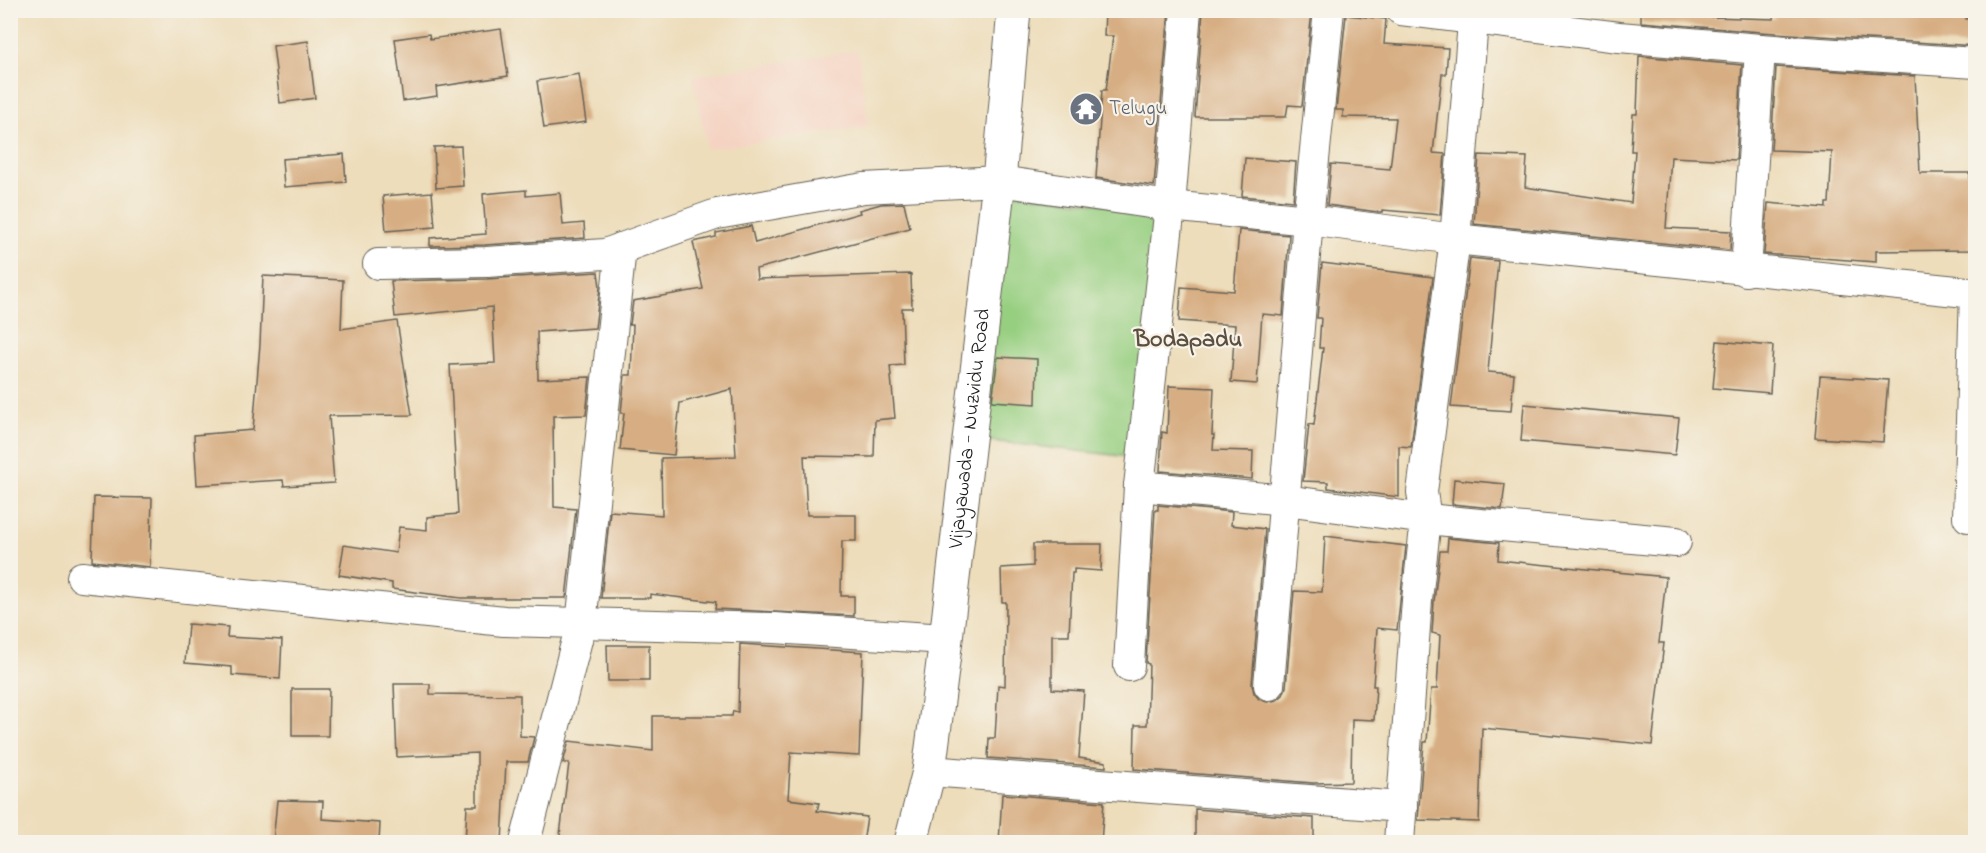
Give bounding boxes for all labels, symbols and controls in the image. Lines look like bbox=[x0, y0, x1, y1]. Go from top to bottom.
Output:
temple icon: Telugu bbox=[1068, 91, 1104, 127]
place label: Telugu bbox=[1109, 94, 1167, 126]
street label: Vijayawada - Nuzvidu Road bbox=[941, 307, 999, 551]
district label: Bodapadu bbox=[1133, 323, 1242, 358]

